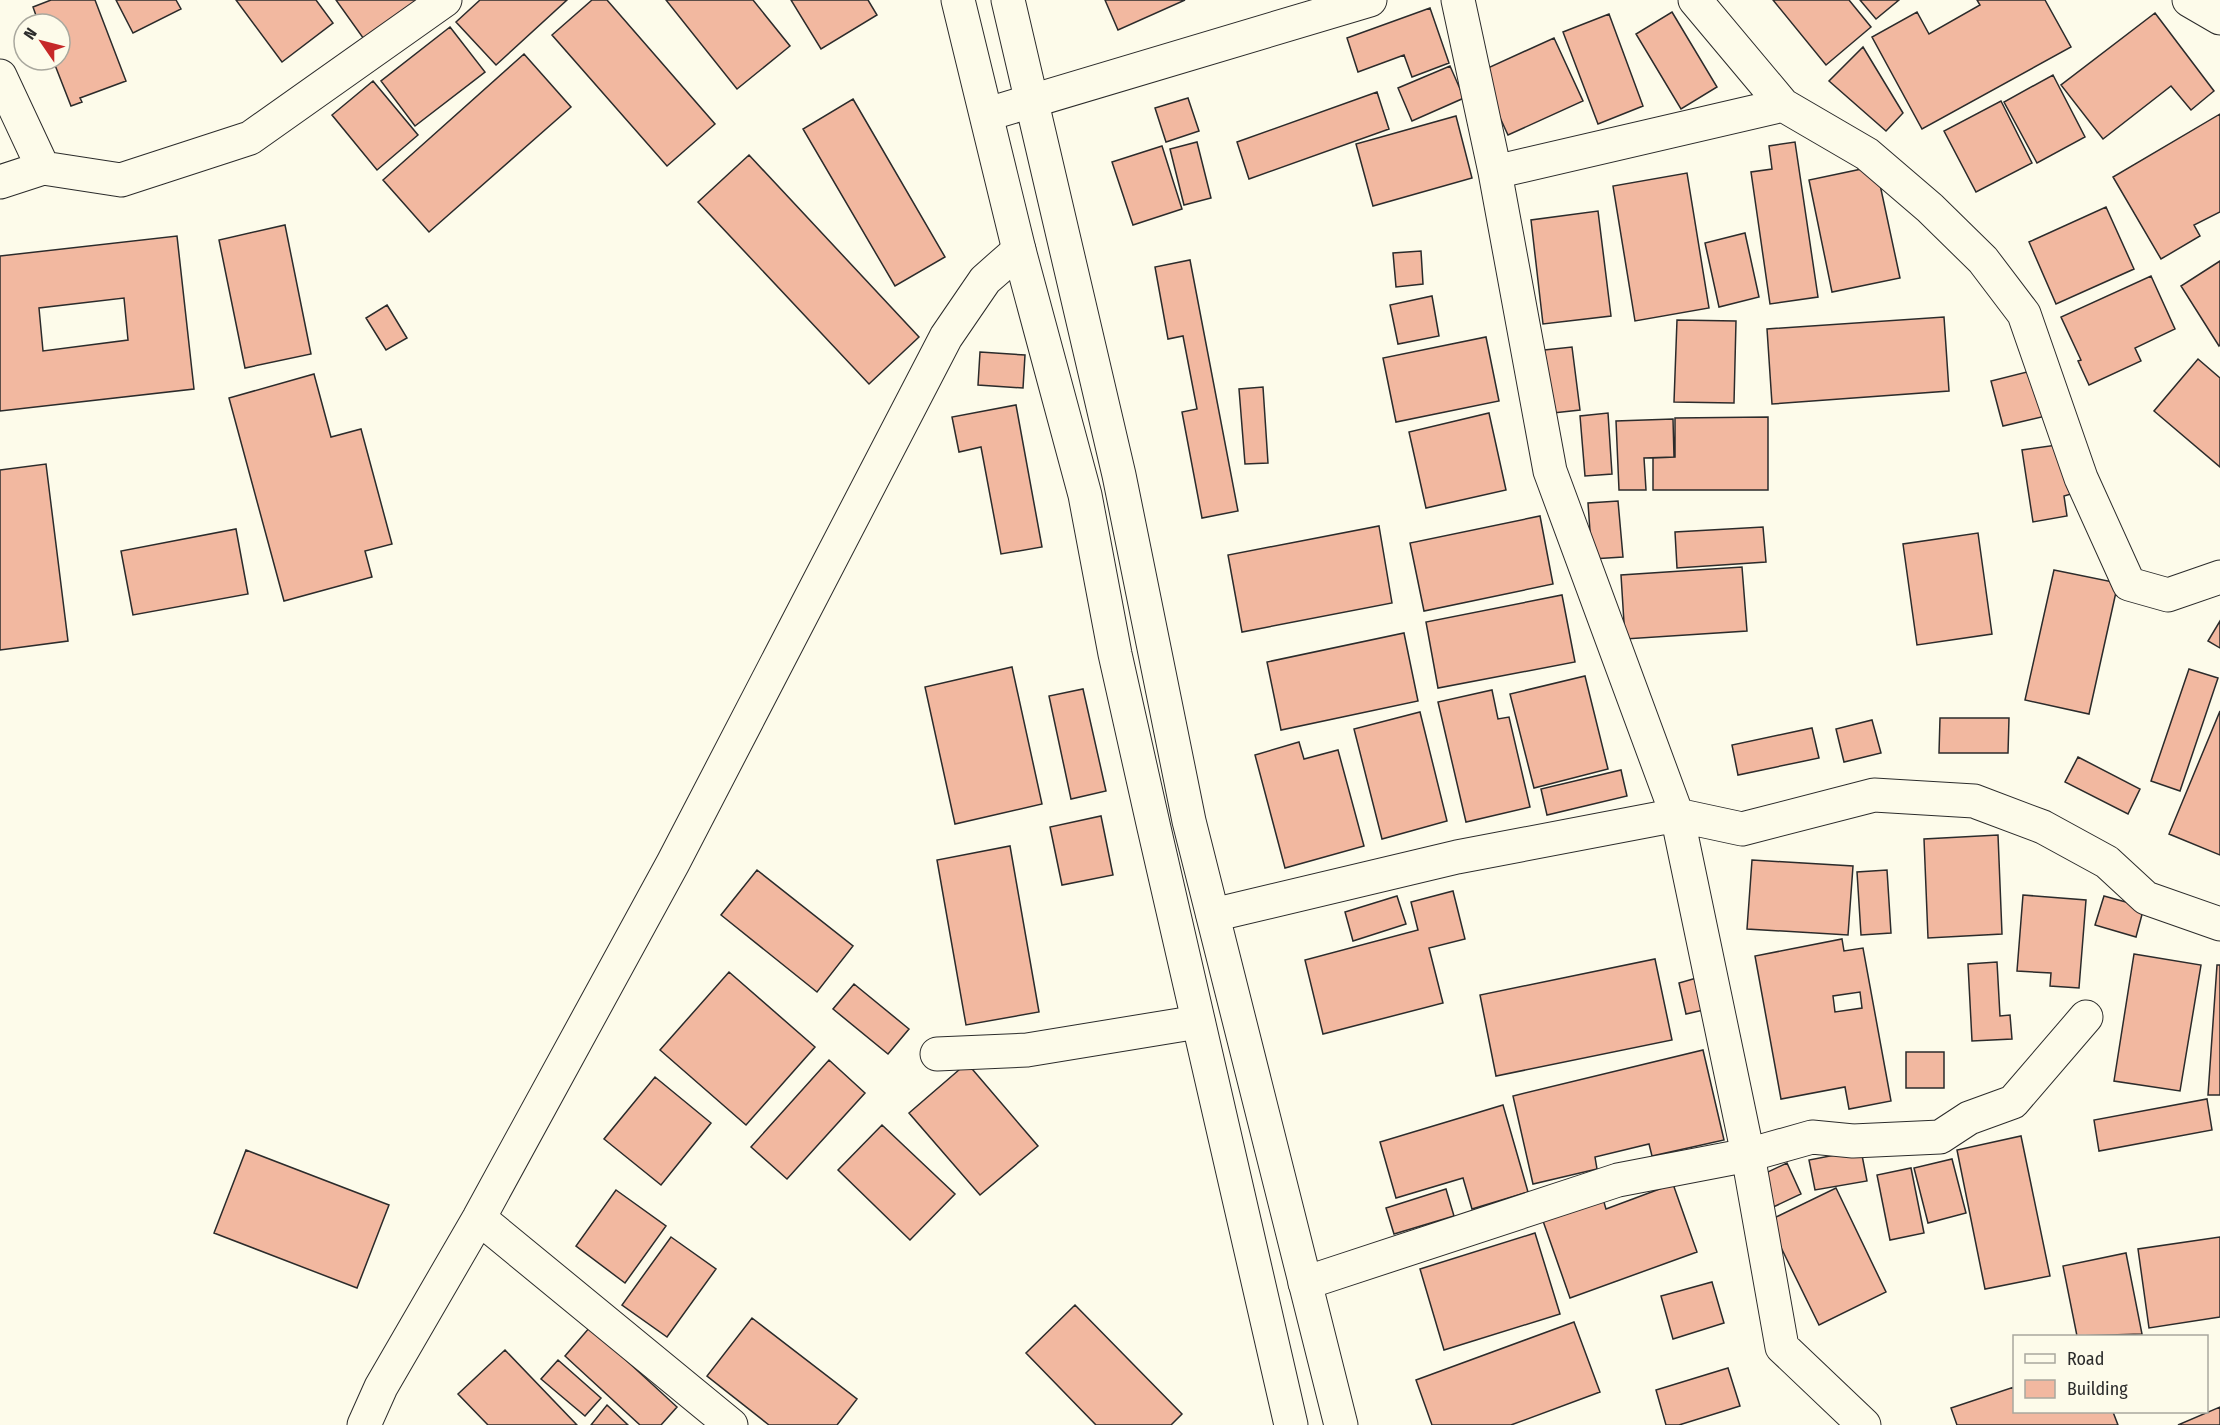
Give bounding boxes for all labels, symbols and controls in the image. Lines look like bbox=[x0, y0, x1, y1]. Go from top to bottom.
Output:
north arrow bbox=[12, 12, 72, 72]
text: N bbox=[20, 24, 41, 43]
legend bbox=[2013, 1335, 2208, 1413]
text: Road bbox=[2067, 1348, 2104, 1370]
text: Building bbox=[2067, 1378, 2128, 1400]

